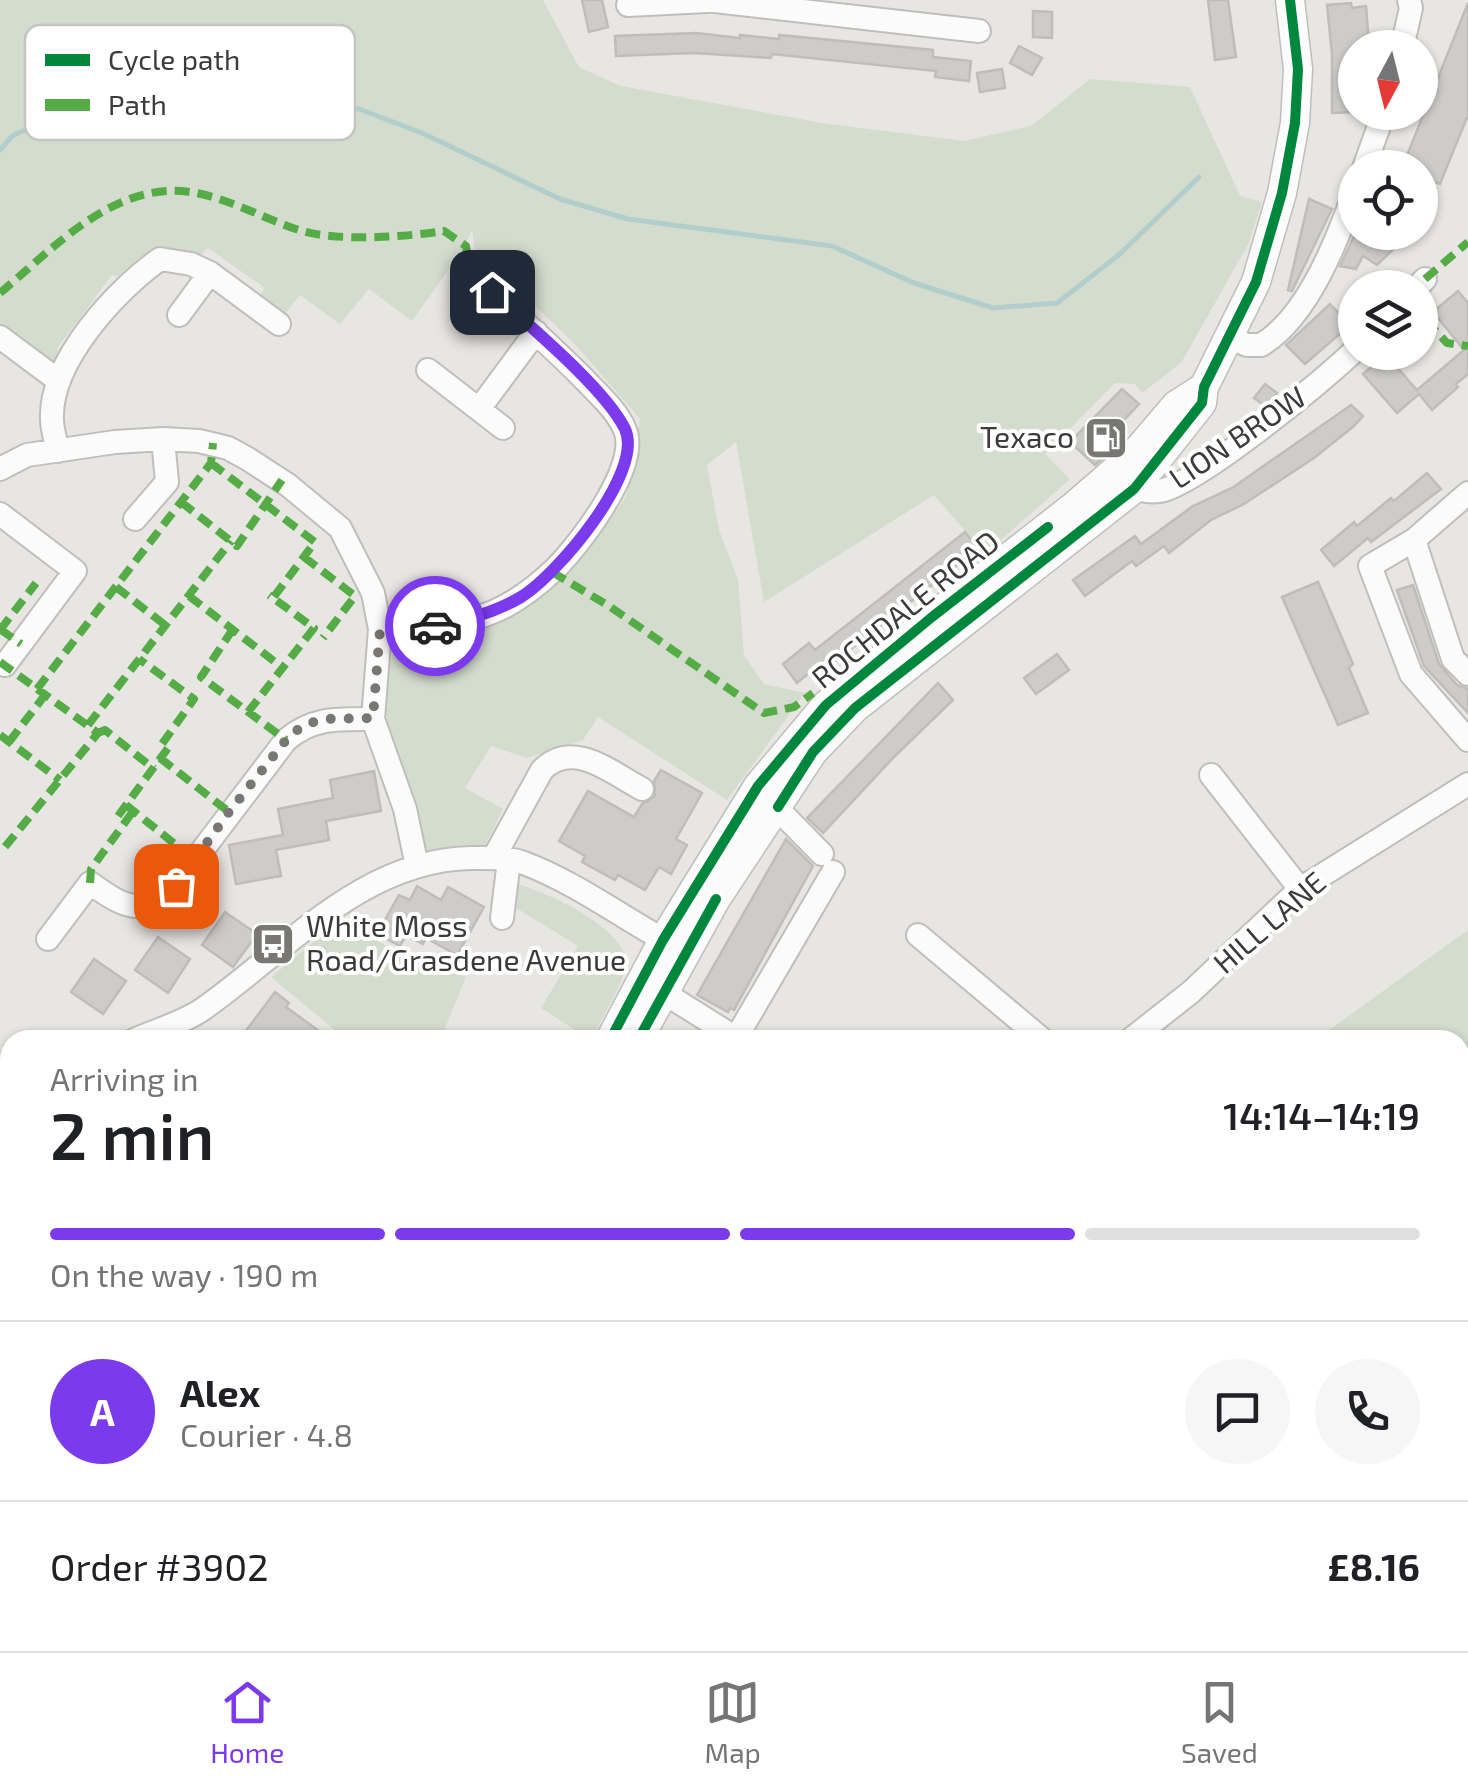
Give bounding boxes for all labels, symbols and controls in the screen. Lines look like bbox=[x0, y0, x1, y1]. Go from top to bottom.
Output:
legend bbox=[25, 25, 355, 140]
north arrow bbox=[1338, 30, 1438, 130]
map controls bbox=[1338, 30, 1438, 370]
text: Cycle path bbox=[108, 42, 240, 76]
text: Path bbox=[108, 87, 167, 121]
button: locate bbox=[1338, 150, 1438, 250]
pin bbox=[450, 250, 535, 335]
icon: home bbox=[465, 265, 520, 320]
button: layers bbox=[1338, 270, 1438, 370]
street label: LION BROW bbox=[1162, 378, 1312, 495]
fuel station icon: Texaco bbox=[1083, 415, 1129, 461]
place label: Texaco bbox=[980, 418, 1074, 454]
street label: ROCHDALE ROAD bbox=[804, 522, 1005, 695]
courier bbox=[385, 576, 485, 676]
icon: car bbox=[408, 599, 463, 654]
pin bbox=[134, 844, 219, 929]
icon: bag bbox=[149, 859, 204, 914]
street label: HILL LANE bbox=[1205, 863, 1332, 980]
place label: White Moss Road/Grasdene Avenue bbox=[306, 907, 626, 977]
bus stop icon: White Moss Road/Grasdene Avenue bbox=[250, 921, 296, 967]
text: Arriving in bbox=[50, 1059, 199, 1097]
text: 14:14–14:19 bbox=[1223, 1092, 1420, 1138]
text: 2 min bbox=[50, 1095, 214, 1173]
text: On the way · 190 m bbox=[50, 1255, 318, 1293]
button: chat bbox=[1185, 1359, 1290, 1464]
button: phone bbox=[1315, 1359, 1420, 1464]
text: Alex bbox=[180, 1369, 260, 1415]
text: A bbox=[90, 1388, 115, 1434]
text: Courier · 4.8 bbox=[180, 1415, 353, 1453]
text: Order #3902 bbox=[50, 1543, 269, 1589]
text: £8.16 bbox=[1328, 1543, 1420, 1589]
tab: Home bbox=[210, 1675, 284, 1769]
tab: Map bbox=[705, 1675, 761, 1769]
tab: Saved bbox=[1181, 1675, 1258, 1769]

